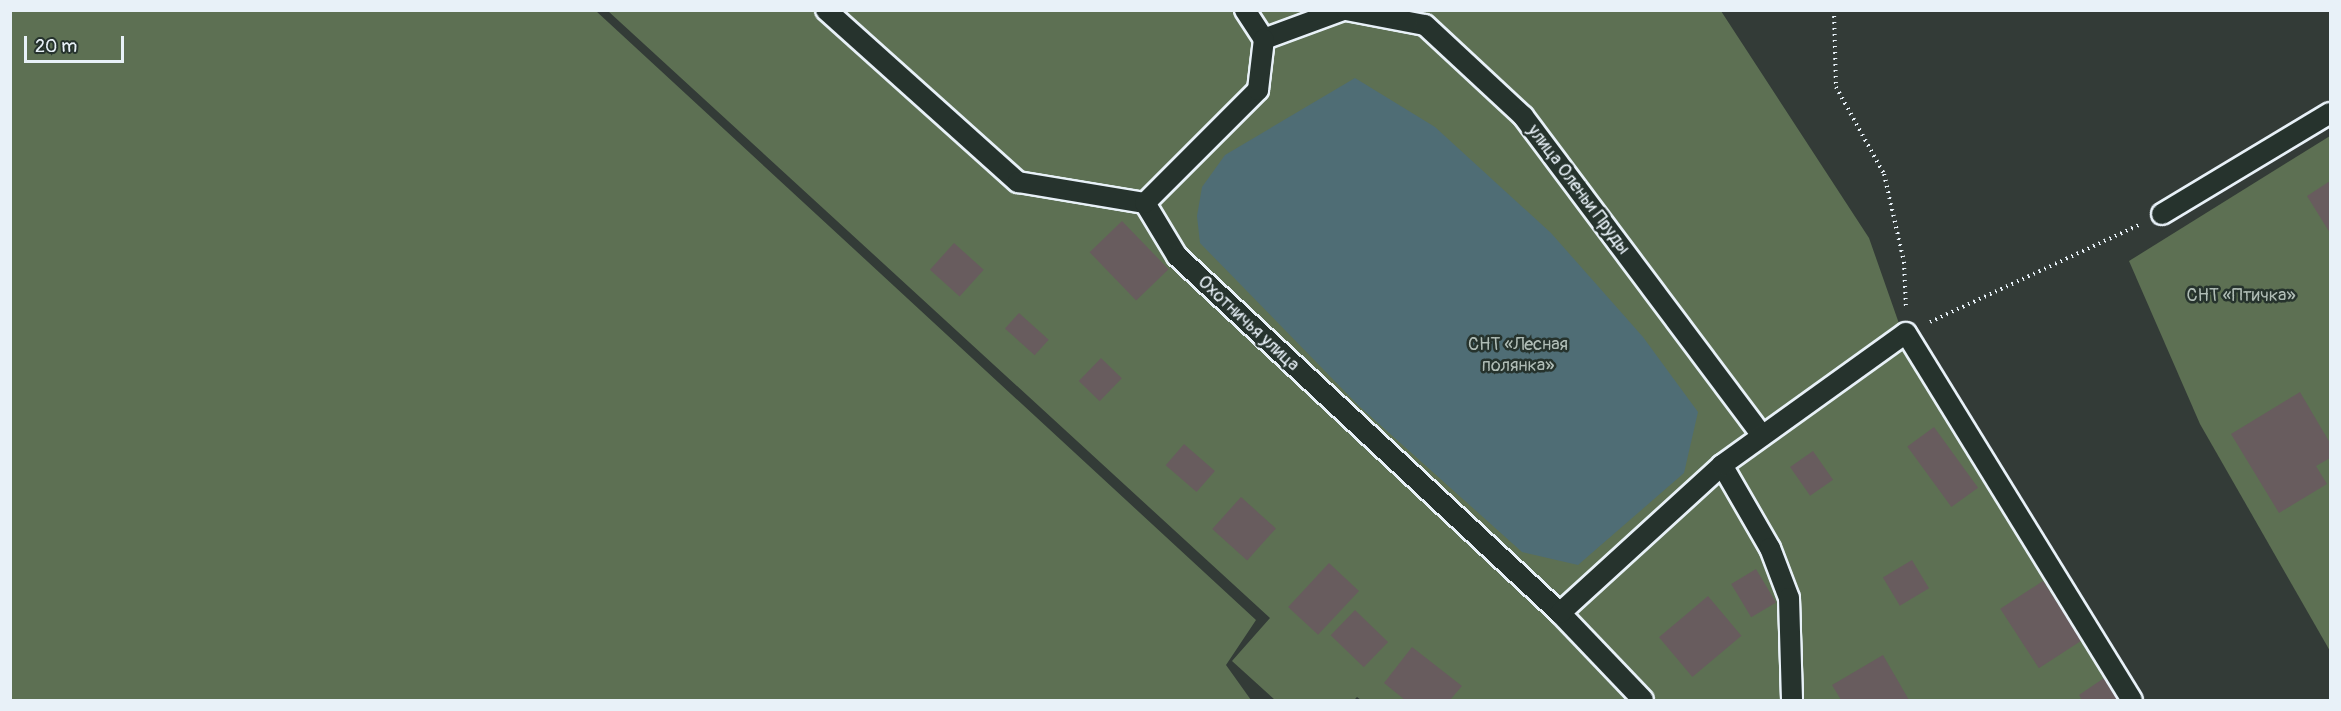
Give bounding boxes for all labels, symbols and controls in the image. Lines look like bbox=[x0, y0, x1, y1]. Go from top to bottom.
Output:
scale bar bbox=[27, 24, 128, 62]
text: 20 m bbox=[35, 35, 77, 58]
street label: улица Оленьи Пруды bbox=[1522, 121, 1634, 259]
street label: Охотничья улица bbox=[1193, 272, 1303, 376]
park label: СНТ «Птичка» bbox=[2186, 285, 2296, 307]
park label: СНТ «Лесная полянка» bbox=[1468, 335, 1568, 378]

